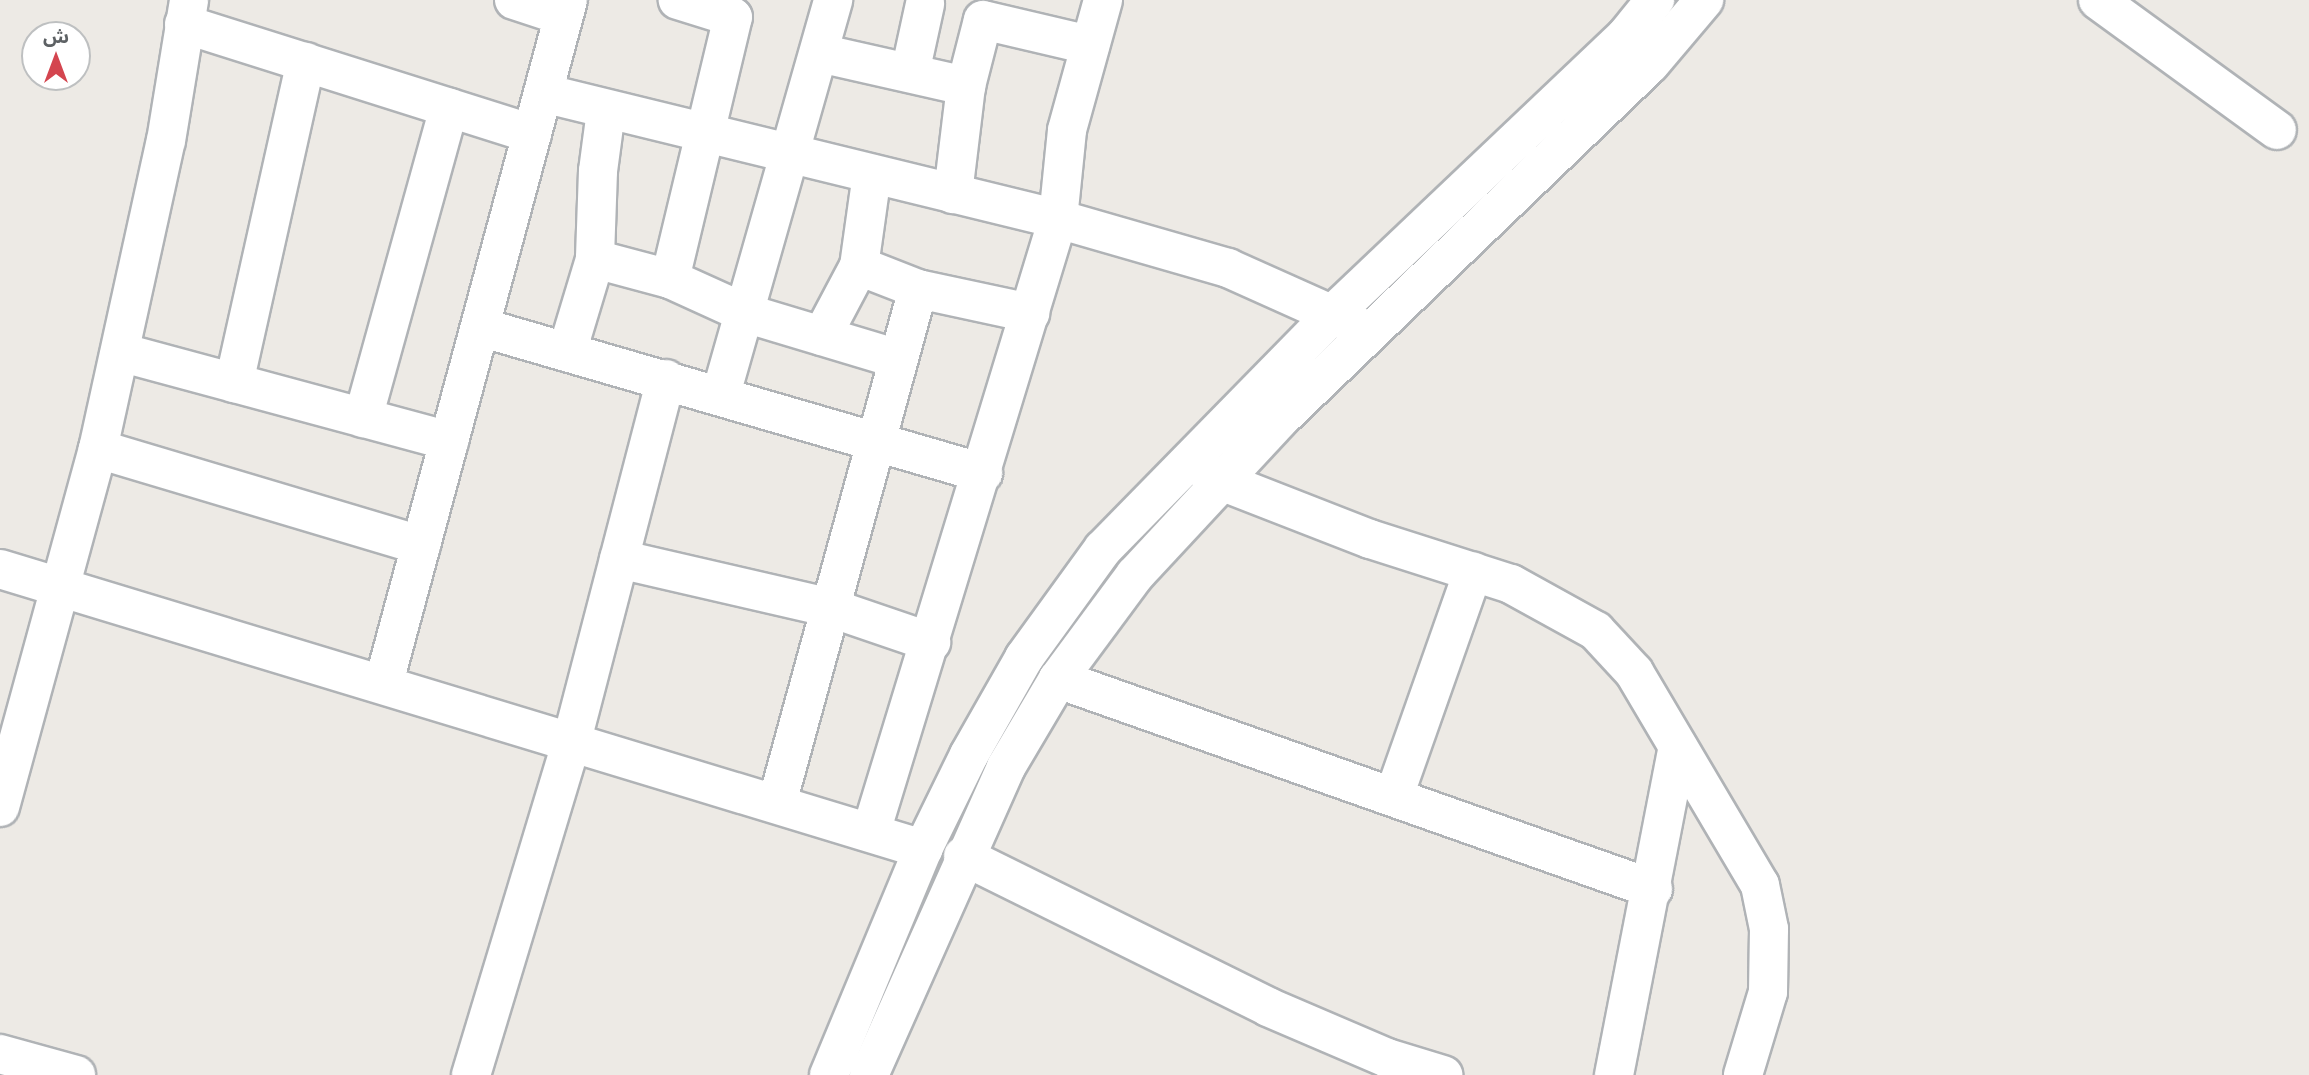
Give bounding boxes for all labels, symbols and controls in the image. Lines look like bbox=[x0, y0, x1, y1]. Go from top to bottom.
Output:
north arrow bbox=[21, 21, 91, 91]
text: ش bbox=[43, 25, 69, 48]

